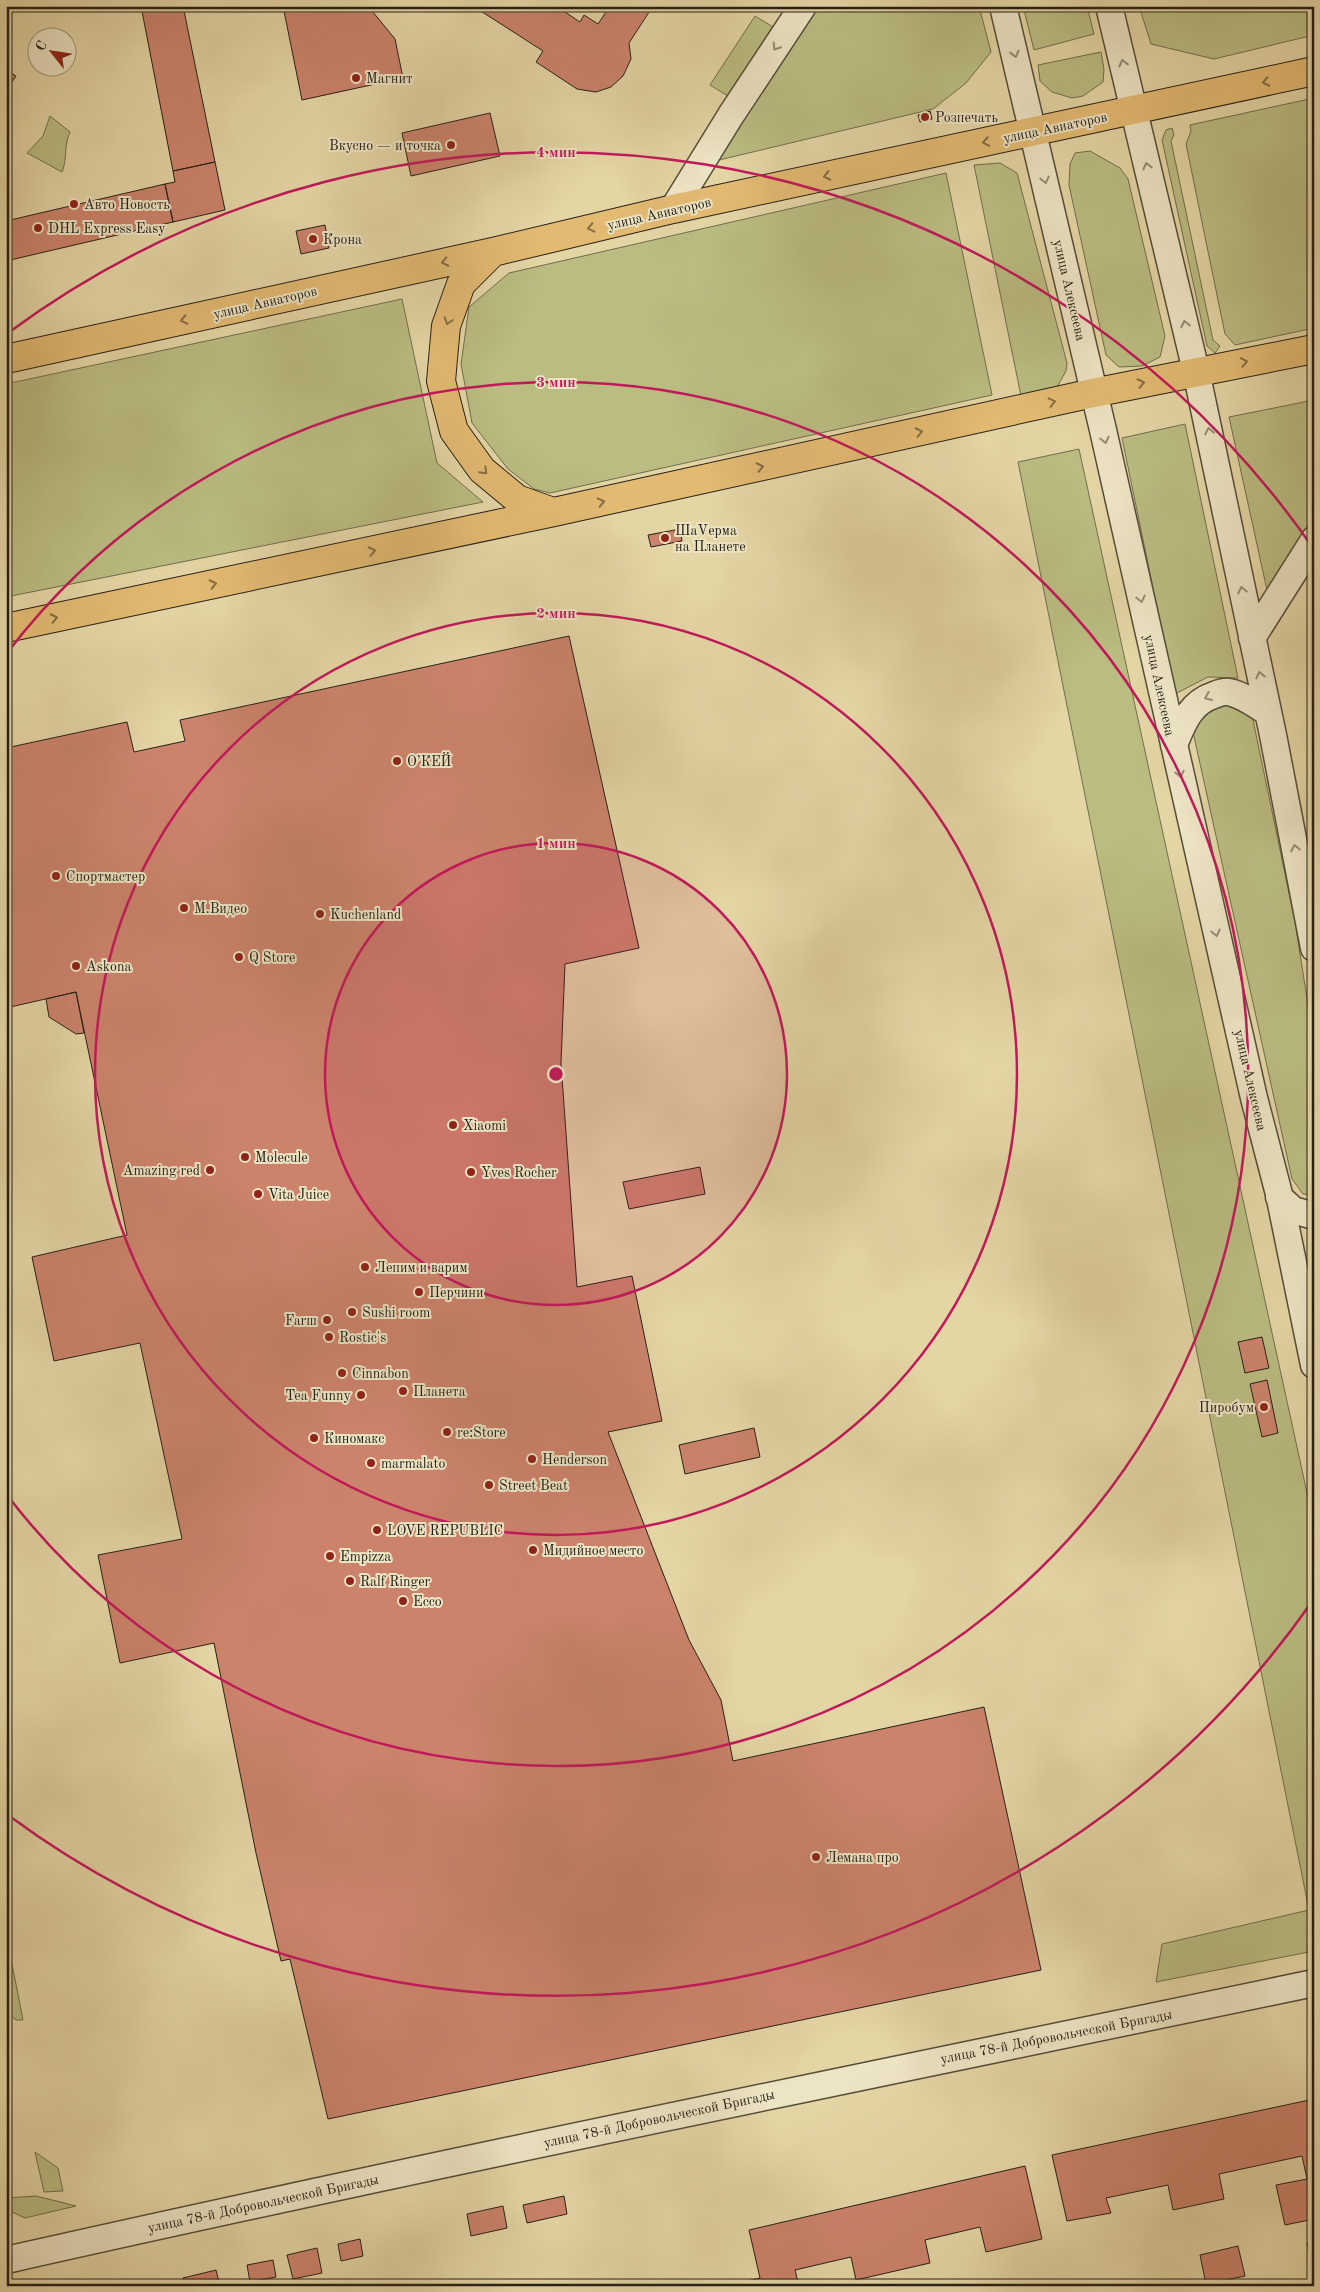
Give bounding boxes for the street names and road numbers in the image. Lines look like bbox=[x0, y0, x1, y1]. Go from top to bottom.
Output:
street label: улица Авиаторов bbox=[1002, 110, 1109, 146]
street label: улица Авиаторов bbox=[606, 195, 713, 233]
street label: улица Алексеева bbox=[1051, 238, 1088, 342]
street label: улица Авиаторов bbox=[212, 284, 319, 322]
street label: улица Алексеева bbox=[1141, 633, 1177, 737]
street label: улица Алексеева bbox=[1232, 1028, 1269, 1132]
street label: улица 78-й Добровольческой Бригады bbox=[939, 2008, 1173, 2066]
street label: улица 78-й Добровольческой Бригады bbox=[542, 2088, 776, 2150]
street label: улица 78-й Добровольческой Бригады bbox=[146, 2173, 380, 2235]

